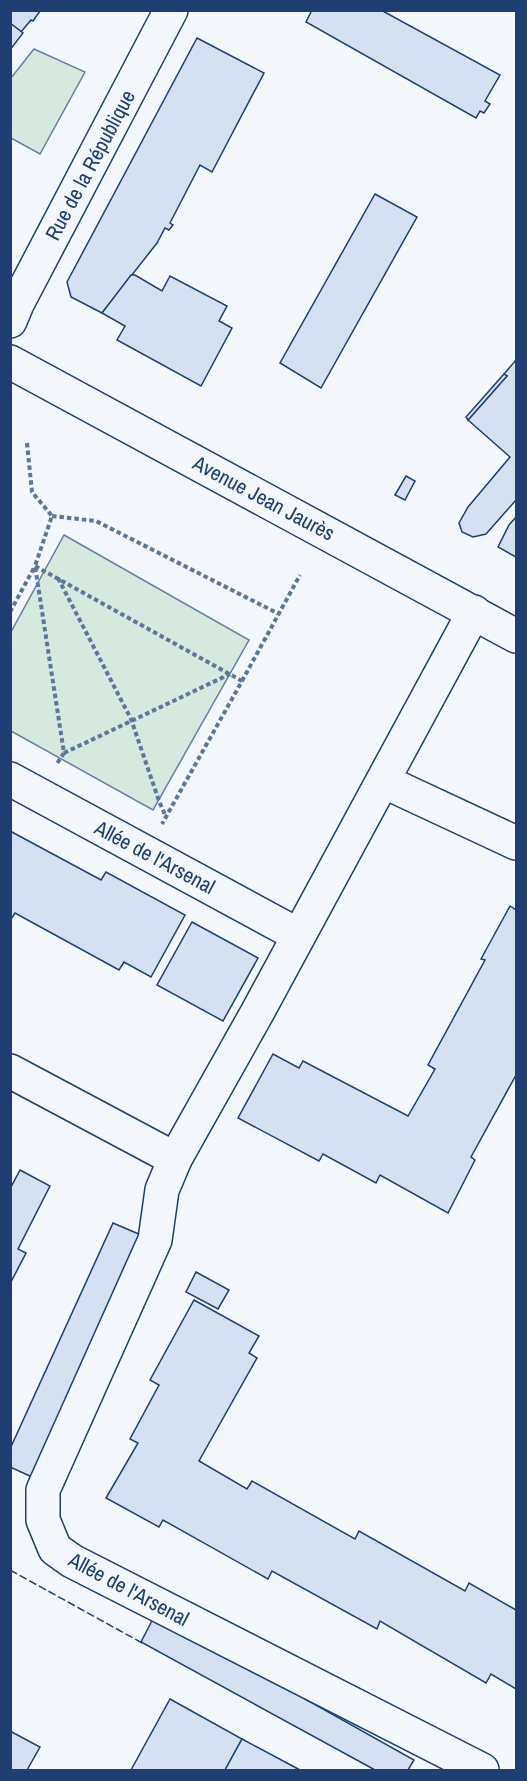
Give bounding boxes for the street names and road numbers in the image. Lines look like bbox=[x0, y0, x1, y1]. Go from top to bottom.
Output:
street label: Rue de la République bbox=[38, 85, 142, 245]
street label: Avenue Jean Jaurès bbox=[187, 448, 340, 548]
street label: Allée de l'Arsenal bbox=[89, 813, 220, 901]
street label: Allée de l'Arsenal bbox=[63, 1545, 194, 1633]

